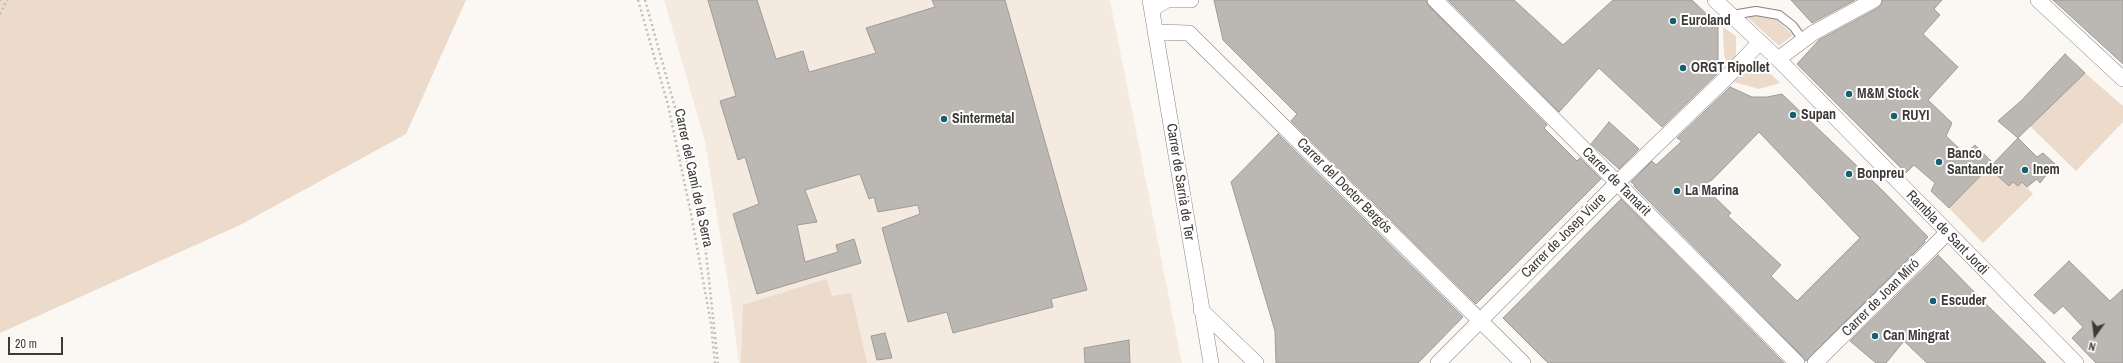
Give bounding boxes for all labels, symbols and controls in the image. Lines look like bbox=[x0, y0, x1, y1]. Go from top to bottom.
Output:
place label: Euroland bbox=[1681, 13, 1731, 29]
marker: Euroland bbox=[1668, 16, 1678, 26]
place label: ORGT Ripollet bbox=[1691, 60, 1769, 76]
marker: ORGT Ripollet bbox=[1678, 63, 1688, 73]
place label: M&M Stock bbox=[1857, 86, 1919, 102]
marker: M&M Stock bbox=[1844, 89, 1854, 99]
street label: Carrer del Camí de la Serra bbox=[670, 107, 716, 249]
place label: Supan bbox=[1801, 107, 1836, 123]
place label: RUYI bbox=[1902, 108, 1929, 124]
marker: Supan bbox=[1788, 110, 1798, 120]
place label: Sintermetal bbox=[952, 111, 1015, 127]
marker: RUYI bbox=[1889, 111, 1899, 121]
marker: Sintermetal bbox=[939, 114, 949, 124]
street label: Carrer de Sarrià de Ter bbox=[1162, 122, 1198, 242]
street label: Carrer del Doctor Bergós bbox=[1293, 135, 1395, 237]
street label: Carrer de Tamarit bbox=[1578, 144, 1654, 220]
place label: Banco Santander bbox=[1947, 146, 2003, 178]
marker: Banco Santander bbox=[1934, 157, 1944, 167]
place label: Inem bbox=[2033, 162, 2060, 178]
marker: Inem bbox=[2020, 165, 2030, 175]
place label: Bonpreu bbox=[1857, 166, 1904, 182]
marker: Bonpreu bbox=[1844, 169, 1854, 179]
place label: La Marina bbox=[1685, 183, 1739, 199]
marker: La Marina bbox=[1672, 186, 1682, 196]
street label: Rambla de Sant Jordi bbox=[1902, 187, 1992, 279]
street label: Carrer de Josep Viure bbox=[1518, 190, 1610, 282]
street label: Carrer de Joan Miró bbox=[1839, 256, 1923, 340]
place label: Escuder bbox=[1941, 293, 1986, 309]
marker: Escuder bbox=[1928, 296, 1938, 306]
north arrow bbox=[2075, 315, 2115, 355]
place label: Can Mingrat bbox=[1883, 328, 1949, 344]
scale bar bbox=[10, 329, 65, 355]
marker: Can Mingrat bbox=[1870, 331, 1880, 341]
text: 20 m bbox=[15, 336, 37, 352]
text: N bbox=[2087, 339, 2097, 354]

